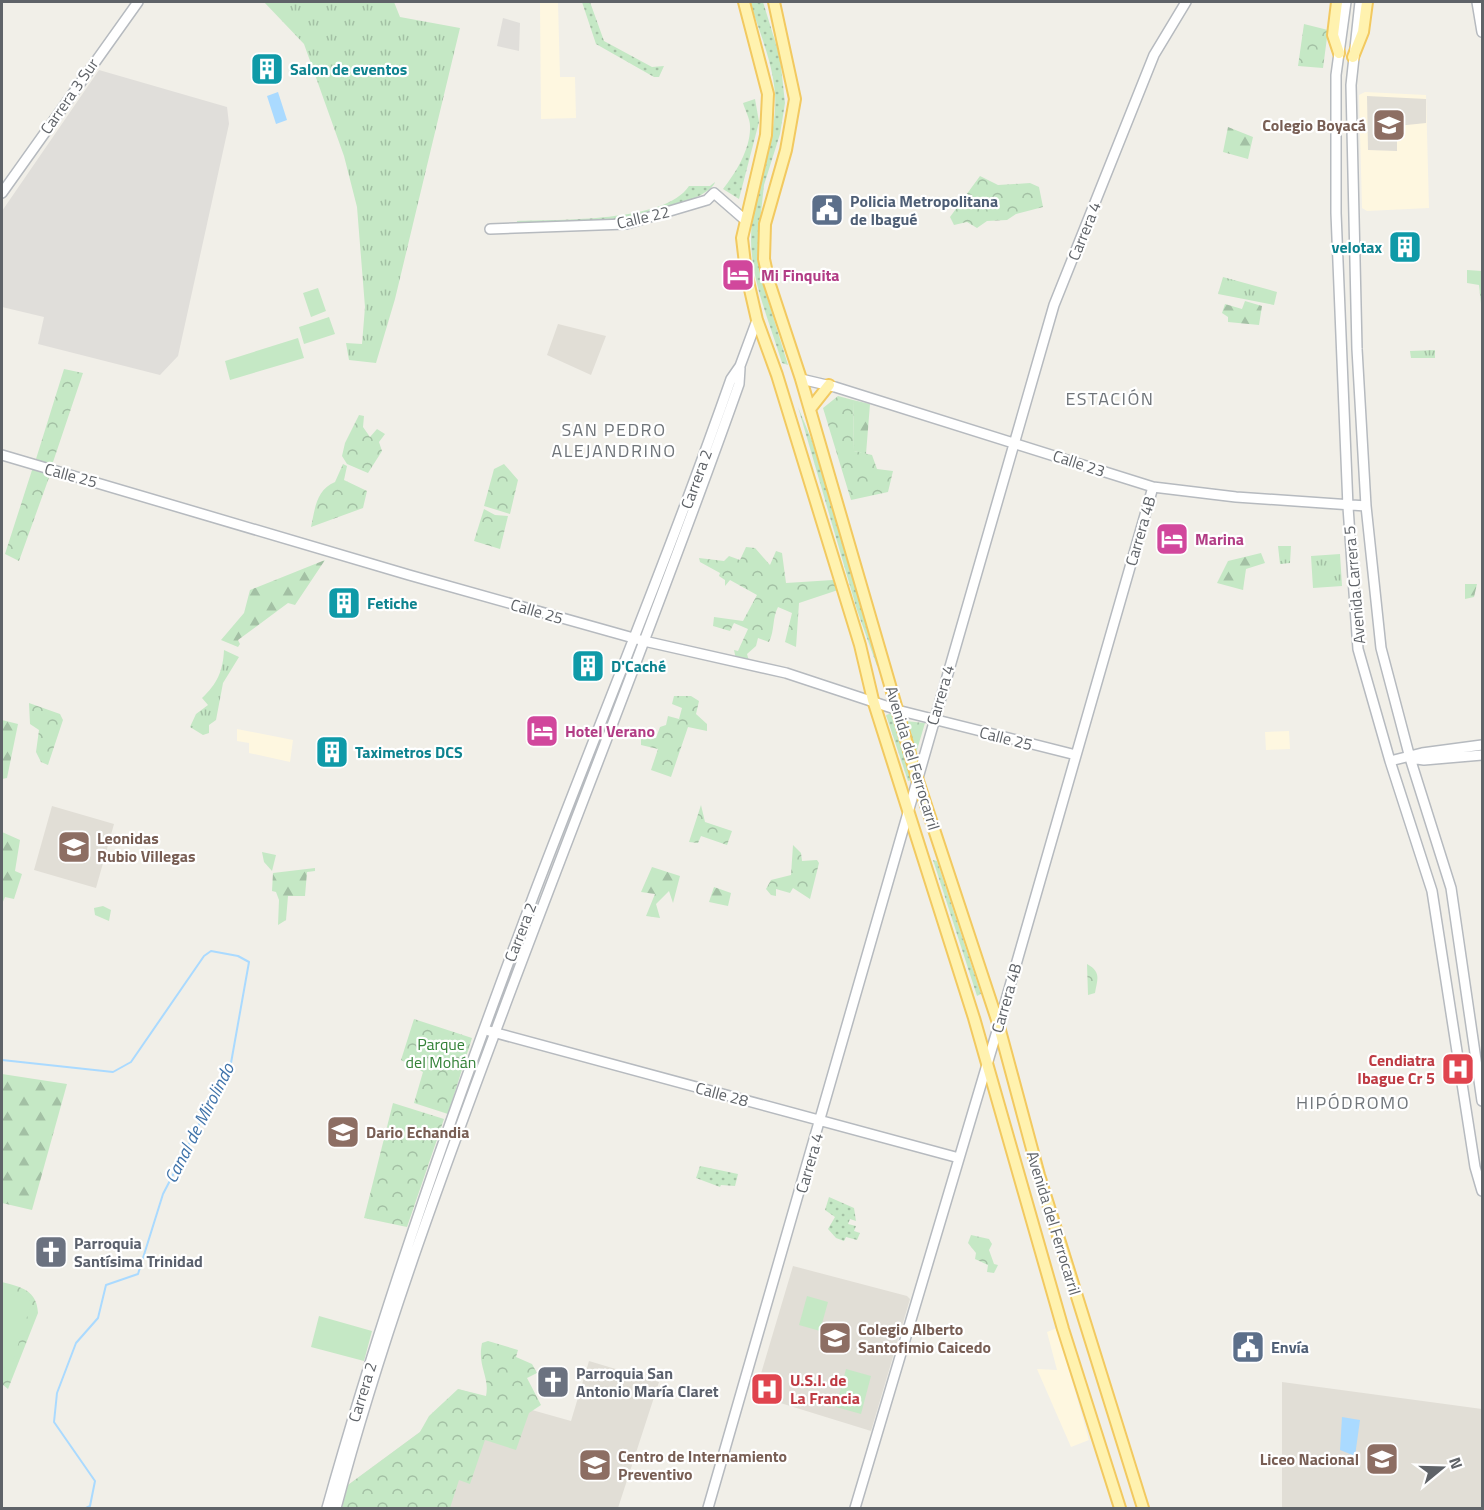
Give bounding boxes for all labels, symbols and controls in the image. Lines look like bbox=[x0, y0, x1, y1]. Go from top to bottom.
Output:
building icon: Salon de eventos bbox=[249, 51, 285, 87]
street label: Carrera 3 Sur bbox=[34, 53, 104, 139]
place label: Salon de eventos bbox=[290, 57, 407, 81]
school or university icon: Colegio Boyacá bbox=[1371, 107, 1407, 143]
place label: Colegio Boyacá bbox=[1262, 113, 1366, 137]
place label: Policia Metropolitana de Ibagué bbox=[850, 189, 998, 231]
public building icon: Policia Metropolitana de Ibagué bbox=[809, 192, 845, 228]
street label: Carrera 4 bbox=[1061, 198, 1107, 264]
street label: Calle 22 bbox=[614, 199, 672, 235]
building icon: velotax bbox=[1387, 229, 1423, 265]
place label: velotax bbox=[1332, 235, 1382, 259]
hotel icon: Mi Finquita bbox=[720, 257, 756, 293]
place label: Mi Finquita bbox=[761, 263, 840, 287]
district label: ESTACIÓN bbox=[1065, 385, 1155, 412]
district label: SAN PEDRO ALEJANDRINO bbox=[551, 416, 677, 464]
street label: Calle 23 bbox=[1050, 443, 1108, 483]
street label: Carrera 2 bbox=[674, 446, 718, 512]
street label: Calle 25 bbox=[42, 456, 100, 494]
street label: Carrera 4B bbox=[1119, 493, 1161, 569]
hotel icon: Marina bbox=[1154, 521, 1190, 557]
street label: Avenida Carrera 5 bbox=[1337, 525, 1371, 645]
place label: Marina bbox=[1195, 527, 1244, 551]
building icon: Fetiche bbox=[326, 585, 362, 621]
place label: Fetiche bbox=[367, 591, 417, 615]
street label: Calle 25 bbox=[508, 592, 566, 630]
building icon: D'Caché bbox=[570, 648, 606, 684]
place label: D'Caché bbox=[611, 654, 666, 678]
street label: Carrera 4 bbox=[920, 662, 960, 728]
street label: Avenida del Ferrocarril bbox=[880, 683, 946, 833]
hotel icon: Hotel Verano bbox=[524, 713, 560, 749]
place label: Hotel Verano bbox=[565, 719, 655, 743]
street label: Calle 25 bbox=[977, 720, 1035, 756]
building icon: Taximetros DCS bbox=[314, 734, 350, 770]
place label: Taximetros DCS bbox=[355, 740, 463, 764]
place label: Leonidas Rubio Villegas bbox=[97, 826, 195, 868]
school or university icon: Leonidas Rubio Villegas bbox=[56, 829, 92, 865]
street label: Carrera 2 bbox=[498, 899, 542, 965]
street label: Carrera 4B bbox=[985, 960, 1027, 1036]
park label: Parque del Mohán bbox=[406, 1032, 476, 1074]
place label: Cendiatra Ibague Cr 5 bbox=[1357, 1048, 1435, 1090]
hospital icon: Cendiatra Ibague Cr 5 bbox=[1440, 1051, 1476, 1087]
water label: Canal de Mirolindo bbox=[157, 1057, 241, 1188]
street label: Calle 28 bbox=[693, 1075, 751, 1113]
district label: HIPÓDROMO bbox=[1296, 1089, 1410, 1116]
school or university icon: Dario Echandia bbox=[325, 1114, 361, 1150]
place label: Dario Echandia bbox=[366, 1120, 469, 1144]
street label: Carrera 4 bbox=[789, 1130, 829, 1196]
street label: Avenida del Ferrocarril bbox=[1021, 1148, 1087, 1298]
place label: Parroquia Santísima Trinidad bbox=[74, 1231, 203, 1273]
church icon: Parroquia Santísima Trinidad bbox=[33, 1234, 69, 1270]
place label: Colegio Alberto Santofimio Caicedo bbox=[858, 1317, 991, 1359]
school or university icon: Colegio Alberto Santofimio Caicedo bbox=[817, 1320, 853, 1356]
public building icon: Envía bbox=[1230, 1329, 1266, 1365]
place label: Envía bbox=[1271, 1335, 1309, 1359]
street label: Carrera 2 bbox=[341, 1359, 383, 1425]
place label: Parroquia San Antonio María Claret bbox=[576, 1361, 719, 1403]
church icon: Parroquia San Antonio María Claret bbox=[535, 1364, 571, 1400]
place label: U.S.I. de La Francia bbox=[790, 1368, 860, 1410]
hospital icon: U.S.I. de La Francia bbox=[749, 1371, 785, 1407]
north arrow bbox=[1412, 1438, 1472, 1498]
school or university icon: Liceo Nacional bbox=[1364, 1441, 1400, 1477]
place label: Centro de Internamiento Preventivo bbox=[618, 1444, 787, 1486]
school or university icon: Centro de Internamiento Preventivo bbox=[577, 1447, 613, 1483]
place label: Liceo Nacional bbox=[1260, 1447, 1359, 1471]
text: N bbox=[1443, 1454, 1469, 1472]

